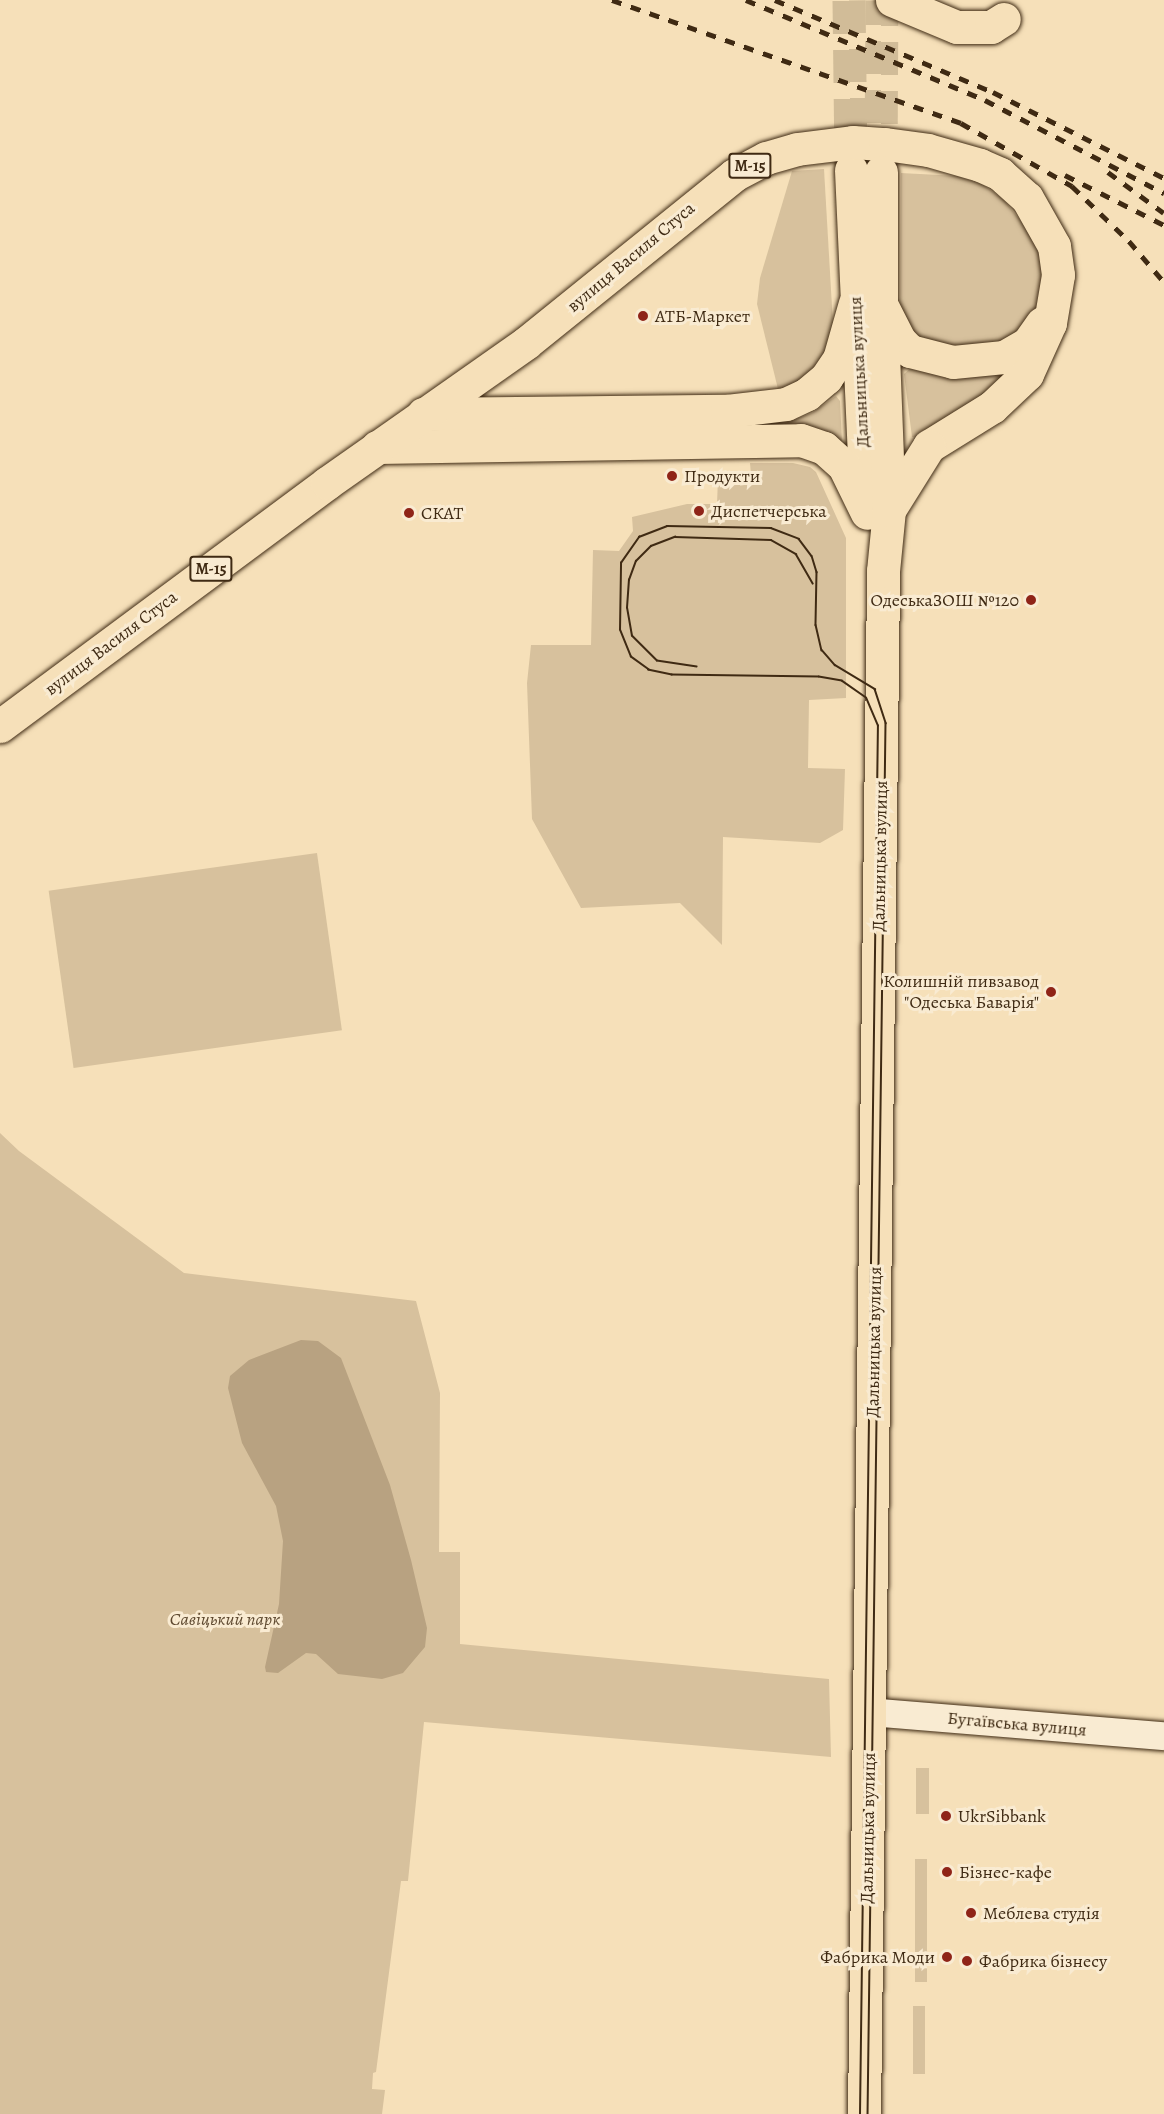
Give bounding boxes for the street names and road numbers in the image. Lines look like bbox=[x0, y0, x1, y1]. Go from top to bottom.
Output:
road number: М-15 bbox=[728, 153, 772, 179]
street label: вулиця Василя Стуса bbox=[563, 197, 699, 317]
street label: Дальницька вулиця bbox=[844, 296, 874, 448]
road number: М-15 bbox=[188, 556, 234, 582]
street label: вулиця Василя Стуса bbox=[41, 586, 181, 700]
street label: Дальницька вулиця bbox=[868, 780, 892, 932]
street label: Дальницька вулиця bbox=[862, 1266, 886, 1418]
street label: Бугаївська вулиця bbox=[946, 1707, 1088, 1741]
street label: Дальницька вулиця bbox=[856, 1752, 880, 1904]

